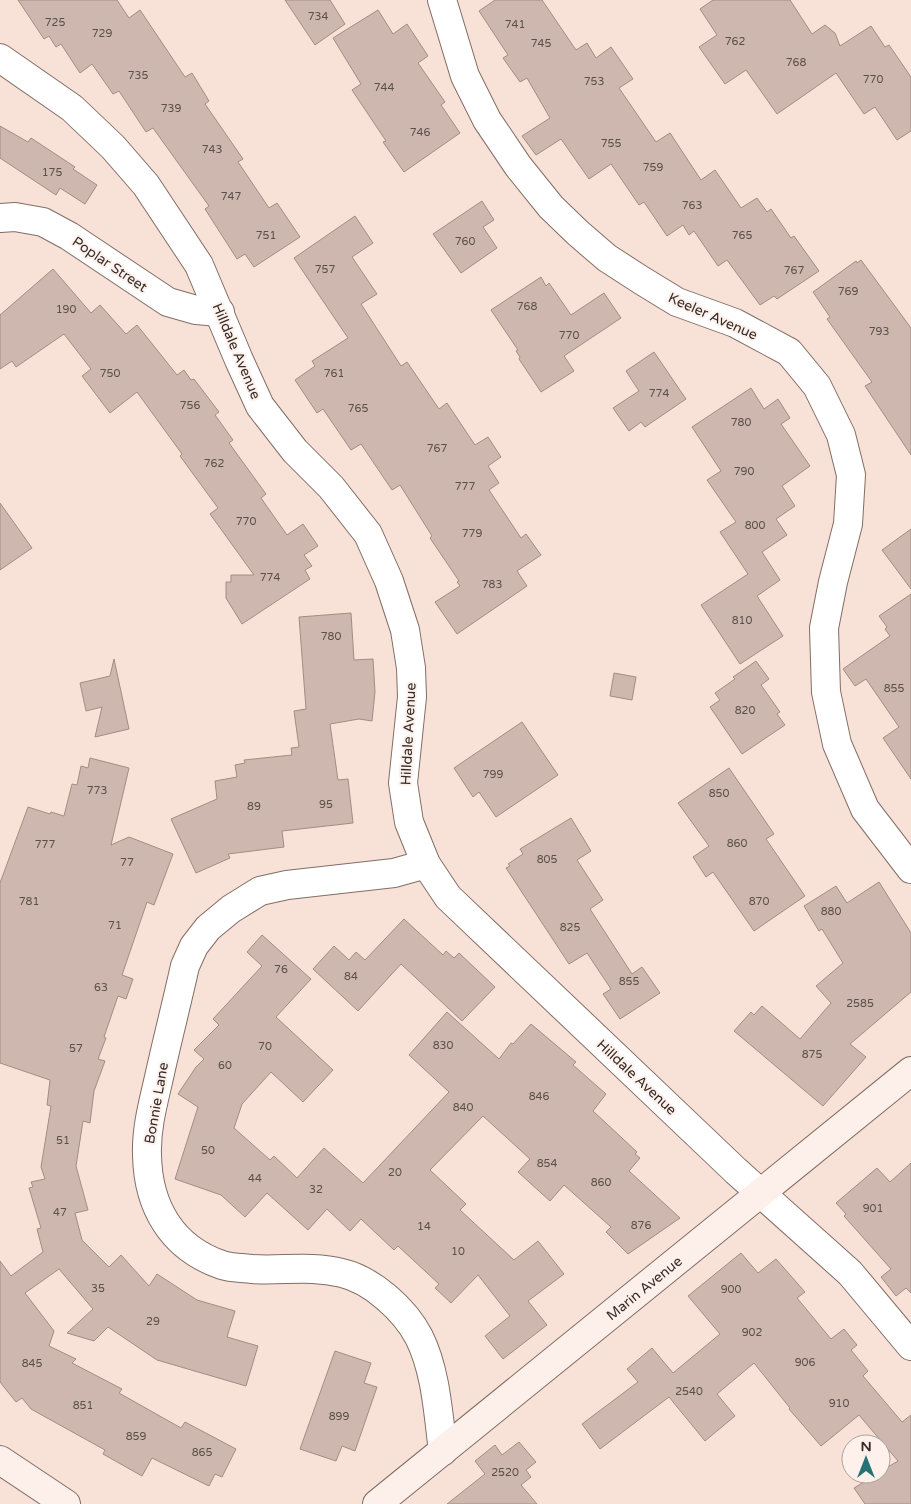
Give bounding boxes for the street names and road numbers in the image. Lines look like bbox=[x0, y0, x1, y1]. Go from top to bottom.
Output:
street label: Poplar Street bbox=[69, 233, 151, 296]
street label: Keeler Avenue bbox=[666, 289, 760, 344]
street label: Hilldale Avenue bbox=[209, 301, 264, 402]
street label: Hilldale Avenue bbox=[397, 682, 420, 786]
street label: Hilldale Avenue bbox=[593, 1036, 680, 1119]
street label: Bonnie Lane bbox=[141, 1061, 172, 1145]
street label: Marin Avenue bbox=[603, 1253, 686, 1324]

